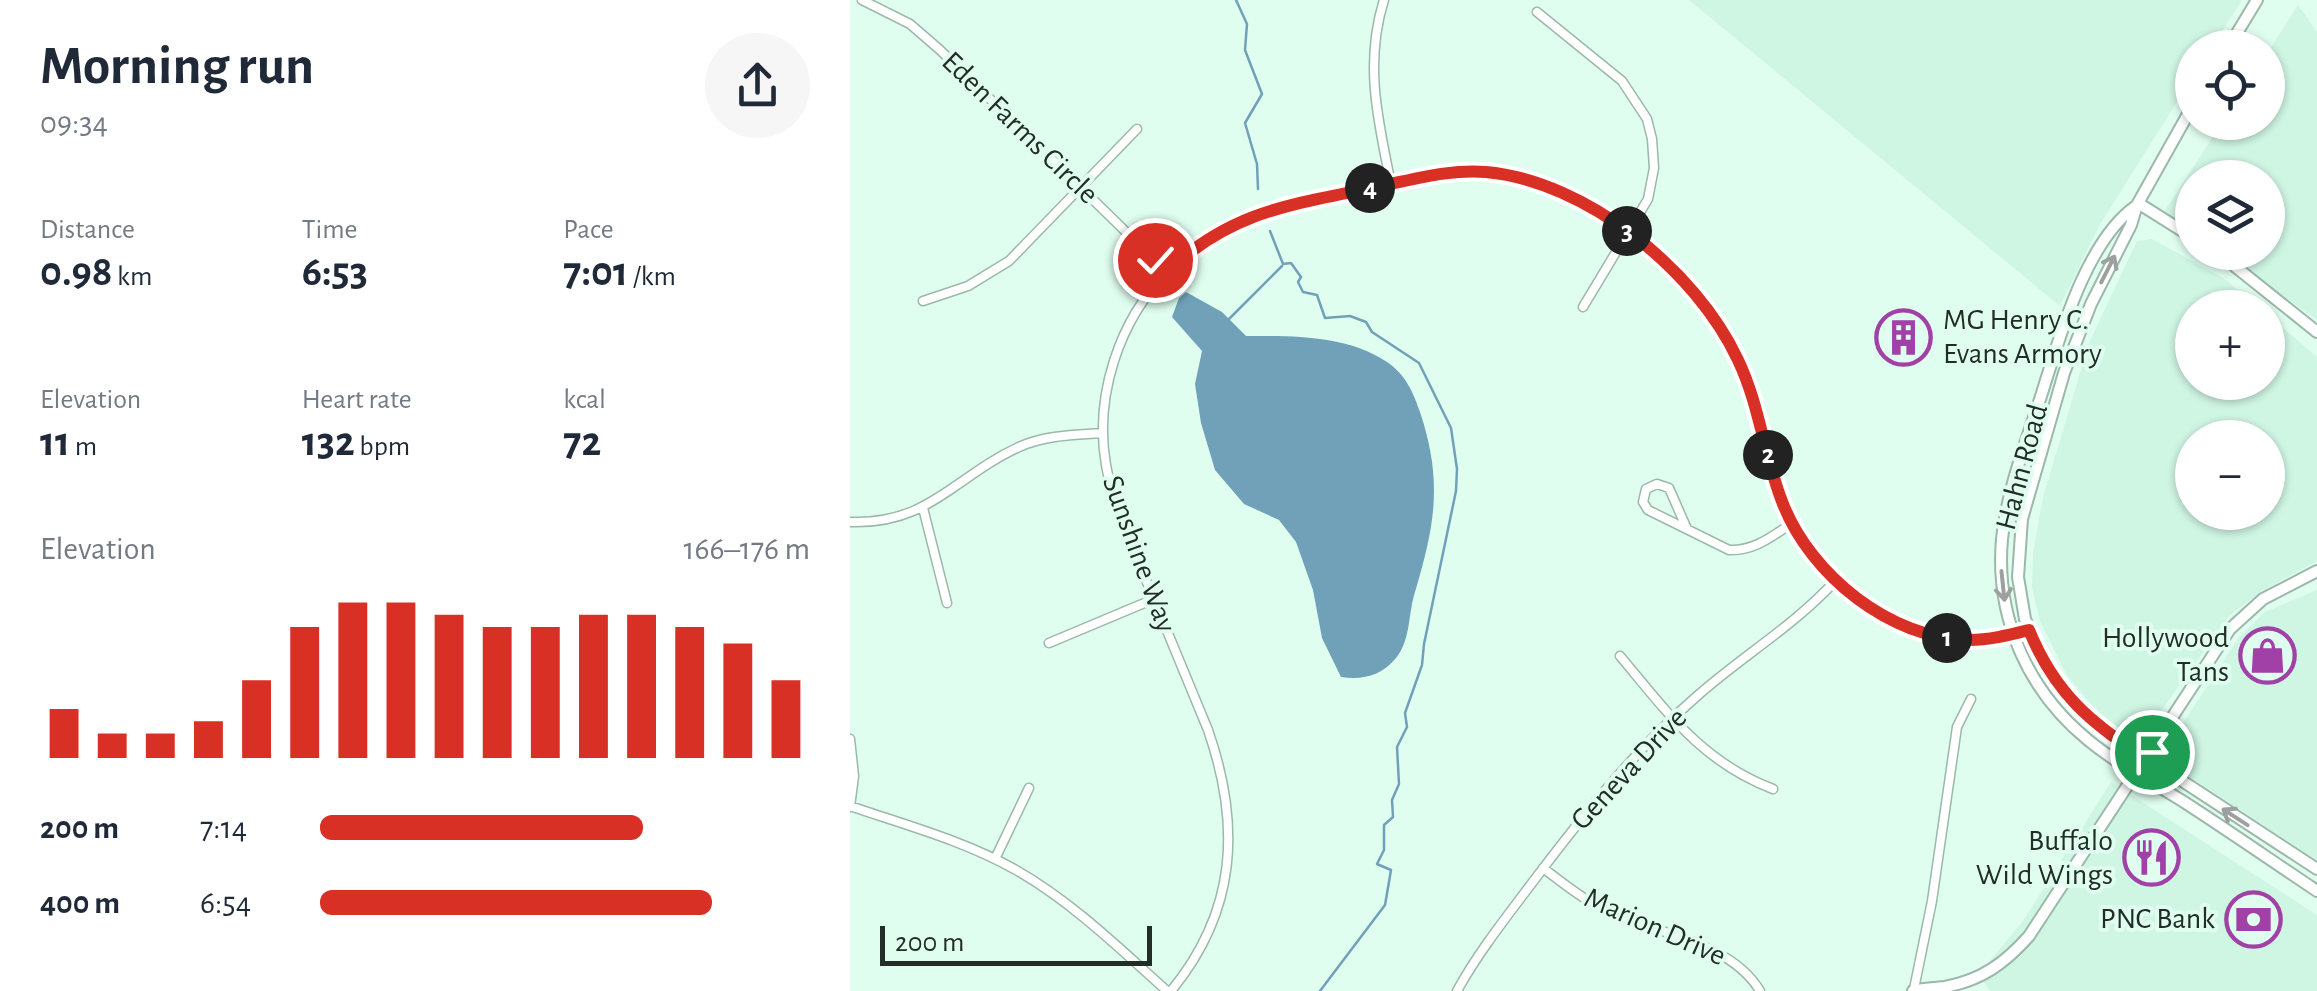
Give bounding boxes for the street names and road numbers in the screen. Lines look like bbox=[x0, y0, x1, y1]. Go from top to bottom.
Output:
street label: Eden Farms Circle bbox=[936, 46, 1104, 210]
street label: Hahn Road bbox=[1991, 401, 2053, 533]
street label: Sunshine Way bbox=[1097, 472, 1181, 637]
street label: Geneva Drive bbox=[1566, 702, 1692, 836]
street label: Marion Drive bbox=[1580, 883, 1730, 971]

